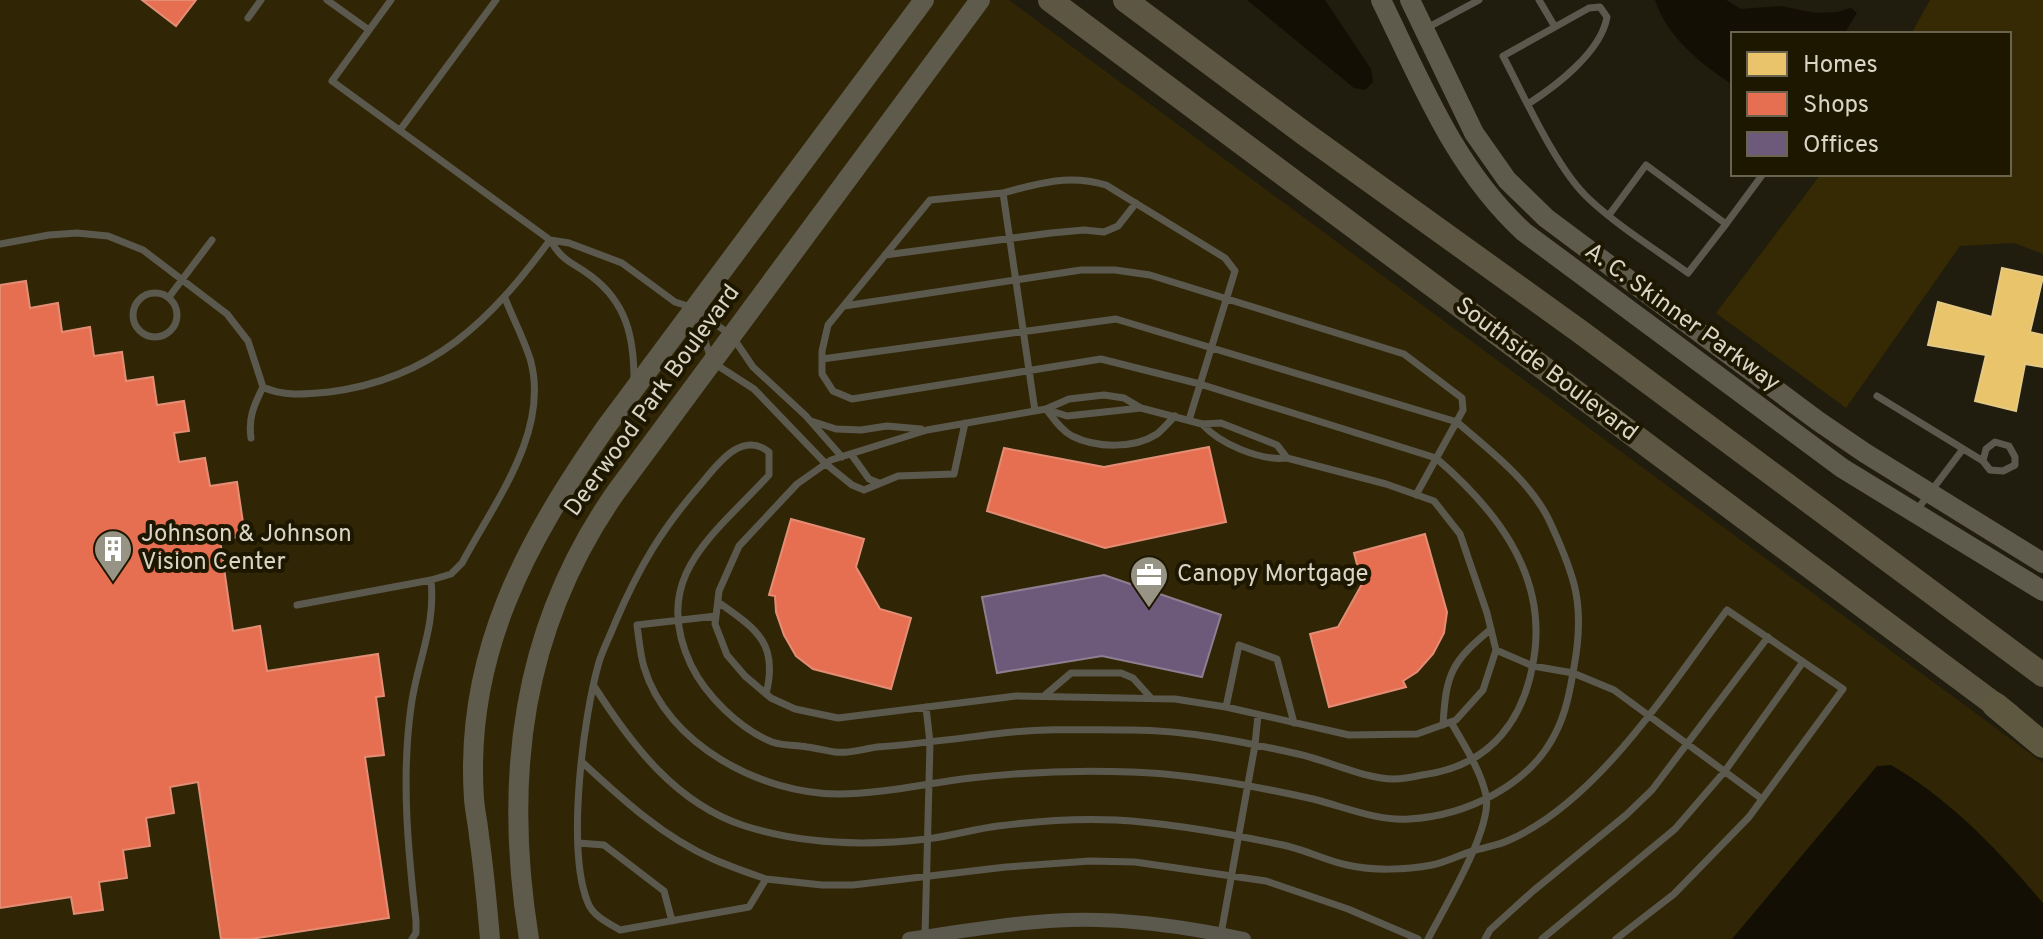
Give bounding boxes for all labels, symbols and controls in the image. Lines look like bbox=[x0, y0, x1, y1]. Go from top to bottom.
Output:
legend bbox=[1731, 32, 2011, 176]
text: Homes bbox=[1803, 51, 1878, 81]
text: Shops bbox=[1803, 91, 1869, 121]
text: Offices bbox=[1803, 131, 1879, 161]
street label: A. C. Skinner Parkway bbox=[1578, 237, 1786, 399]
street label: Deerwood Park Boulevard bbox=[559, 279, 747, 523]
street label: Southside Boulevard bbox=[1449, 292, 1643, 448]
place label: Johnson & Johnson Vision Center bbox=[141, 520, 352, 578]
building icon: Johnson & Johnson Vision Center bbox=[92, 528, 134, 583]
office icon: Canopy Mortgage bbox=[1128, 554, 1170, 609]
place label: Canopy Mortgage bbox=[1177, 560, 1369, 590]

